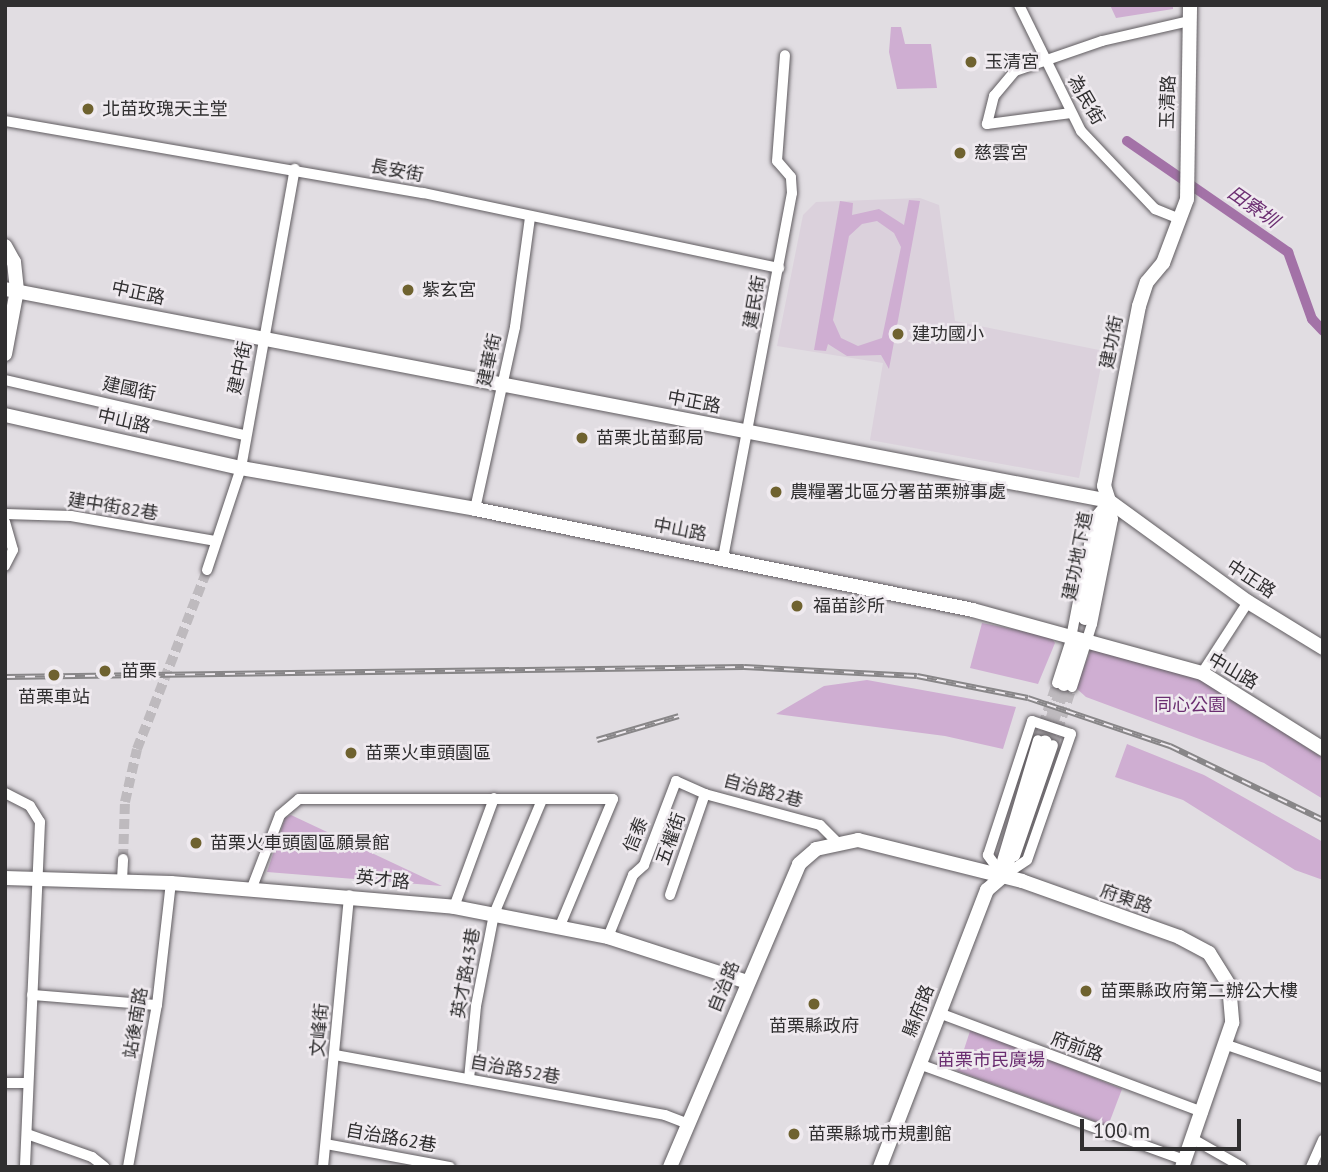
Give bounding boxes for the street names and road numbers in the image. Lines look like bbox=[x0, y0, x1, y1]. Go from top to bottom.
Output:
street label: 為民街 bbox=[1063, 71, 1109, 129]
street label: 玉清路 bbox=[1156, 75, 1180, 129]
street label: 長安街 bbox=[368, 155, 426, 187]
street label: 建民街 bbox=[740, 274, 770, 330]
street label: 中正路 bbox=[109, 277, 167, 309]
street label: 建功街 bbox=[1096, 313, 1128, 371]
street label: 建華街 bbox=[474, 331, 506, 389]
street label: 建中街 bbox=[224, 339, 256, 397]
street label: 建國街 bbox=[100, 373, 158, 405]
street label: 中正路 bbox=[665, 386, 723, 418]
street label: 中山路 bbox=[95, 404, 153, 438]
street label: 建中街82巷 bbox=[66, 489, 160, 525]
street label: 建功地下道 bbox=[1059, 510, 1097, 602]
street label: 中山路 bbox=[651, 514, 709, 546]
street label: 中正路 bbox=[1222, 555, 1280, 603]
street label: 中山路 bbox=[1204, 648, 1262, 694]
street label: 自治路2巷 bbox=[721, 770, 805, 812]
street label: 五權街 bbox=[652, 810, 690, 868]
street label: 信泰 bbox=[619, 814, 653, 856]
street label: 英才路 bbox=[355, 866, 411, 894]
street label: 府東路 bbox=[1097, 880, 1155, 918]
street label: 英才路43巷 bbox=[447, 926, 485, 1020]
street label: 自治路 bbox=[704, 958, 744, 1016]
street label: 縣府路 bbox=[899, 982, 939, 1040]
street label: 站後南路 bbox=[120, 986, 152, 1060]
street label: 文峰街 bbox=[307, 1002, 333, 1058]
street label: 府前路 bbox=[1048, 1028, 1106, 1066]
street label: 自治路52巷 bbox=[468, 1051, 562, 1089]
street label: 自治路62巷 bbox=[344, 1119, 438, 1157]

